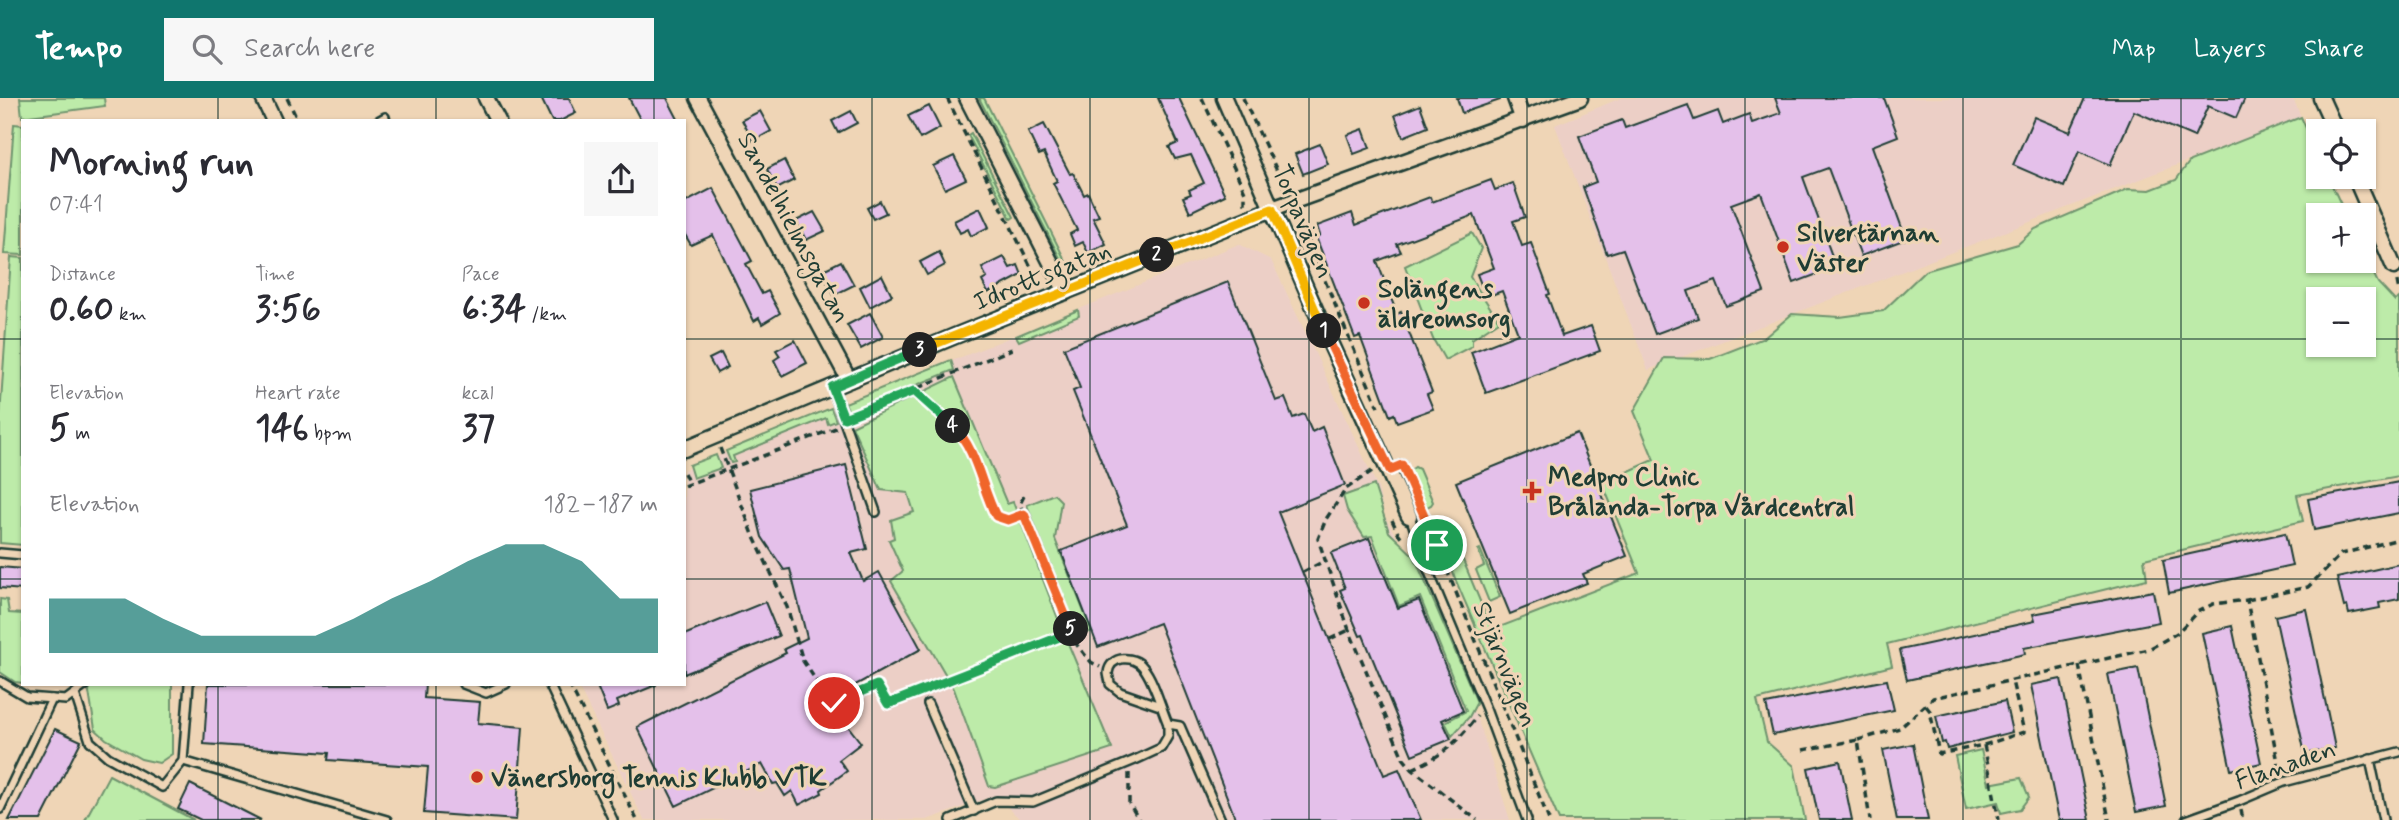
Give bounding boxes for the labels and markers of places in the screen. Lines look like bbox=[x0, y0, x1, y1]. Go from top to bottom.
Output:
place label: Silvertärnan Väster bbox=[1797, 217, 1940, 281]
pin: 2 bbox=[1140, 238, 1174, 272]
marker: Silvertärnan Väster bbox=[1775, 239, 1791, 255]
place label: Solängens äldreomsorg bbox=[1377, 273, 1511, 338]
marker: Solängens äldreomsorg bbox=[1356, 295, 1372, 311]
pin: 1 bbox=[1306, 314, 1342, 348]
pin: 3 bbox=[902, 332, 937, 368]
pin: 4 bbox=[936, 408, 970, 444]
place label: Medpro Clinic Brålanda-Torpa Vårdcentral bbox=[1548, 461, 1854, 525]
marker: Medpro Clinic Brålanda-Torpa Vårdcentral bbox=[1522, 481, 1542, 501]
pin bbox=[1407, 515, 1467, 575]
pin: 5 bbox=[1054, 612, 1088, 646]
pin bbox=[804, 673, 864, 733]
place label: Vänersborg Tennis Klubb VTK bbox=[491, 762, 827, 799]
marker: Vänersborg Tennis Klubb VTK bbox=[469, 769, 485, 785]

